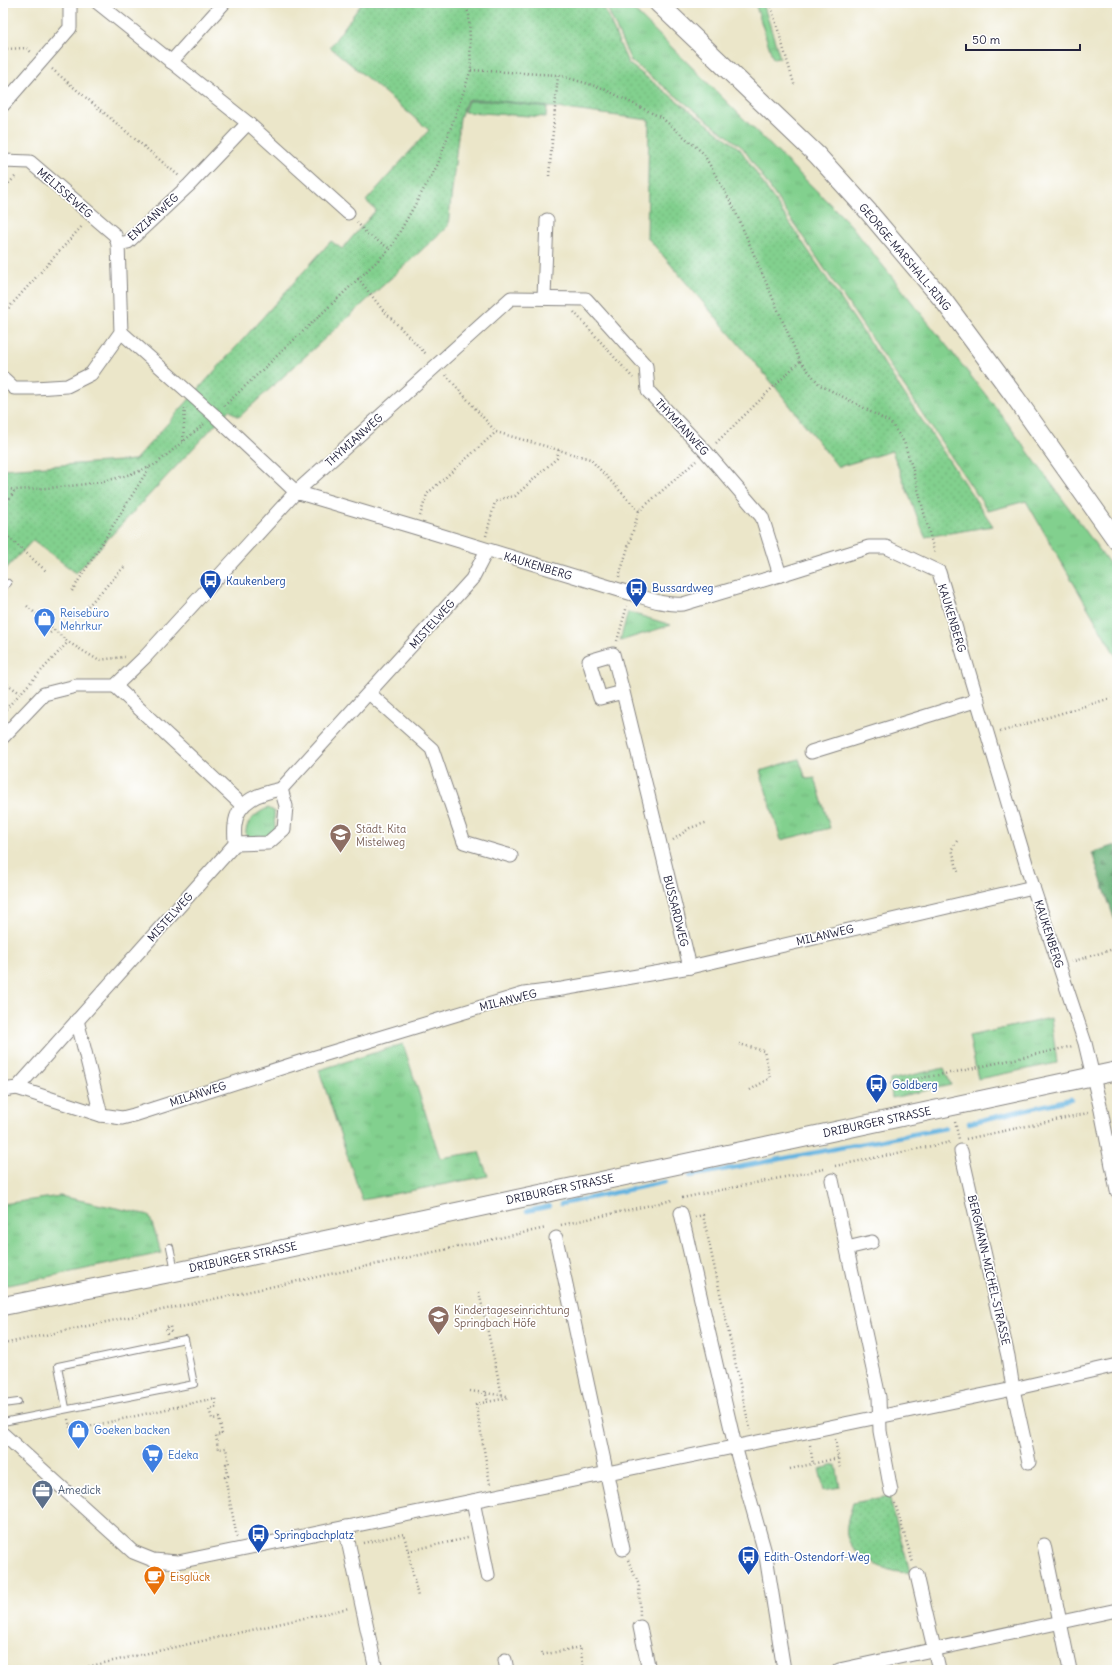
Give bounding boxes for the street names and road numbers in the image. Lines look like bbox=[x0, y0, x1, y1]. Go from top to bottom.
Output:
street label: MELISSEWEG bbox=[34, 165, 96, 221]
street label: ENZIANWEG bbox=[125, 190, 182, 244]
street label: GEORGE-MARSHALL-RING bbox=[856, 201, 954, 314]
street label: THYMIANWEG bbox=[652, 396, 712, 458]
street label: THYMIANWEG bbox=[322, 411, 386, 469]
street label: KAUKENBERG bbox=[502, 549, 574, 583]
street label: KAUKENBERG bbox=[935, 582, 969, 654]
street label: MISTELWEG bbox=[406, 596, 458, 652]
street label: BUSSARDWEG bbox=[660, 874, 692, 948]
street label: MISTELWEG bbox=[144, 889, 196, 945]
street label: KAUKENBERG bbox=[1031, 898, 1067, 970]
street label: MILANWEG bbox=[795, 922, 855, 948]
street label: MILANWEG bbox=[478, 986, 538, 1014]
street label: MILANWEG bbox=[168, 1078, 228, 1110]
street label: DRIBURGER STRASSE bbox=[822, 1104, 932, 1140]
street label: DRIBURGER STRASSE bbox=[505, 1171, 615, 1207]
street label: BERGMANN-MICHEL-STRASSE bbox=[965, 1194, 1013, 1346]
street label: DRIBURGER STRASSE bbox=[188, 1239, 298, 1275]

